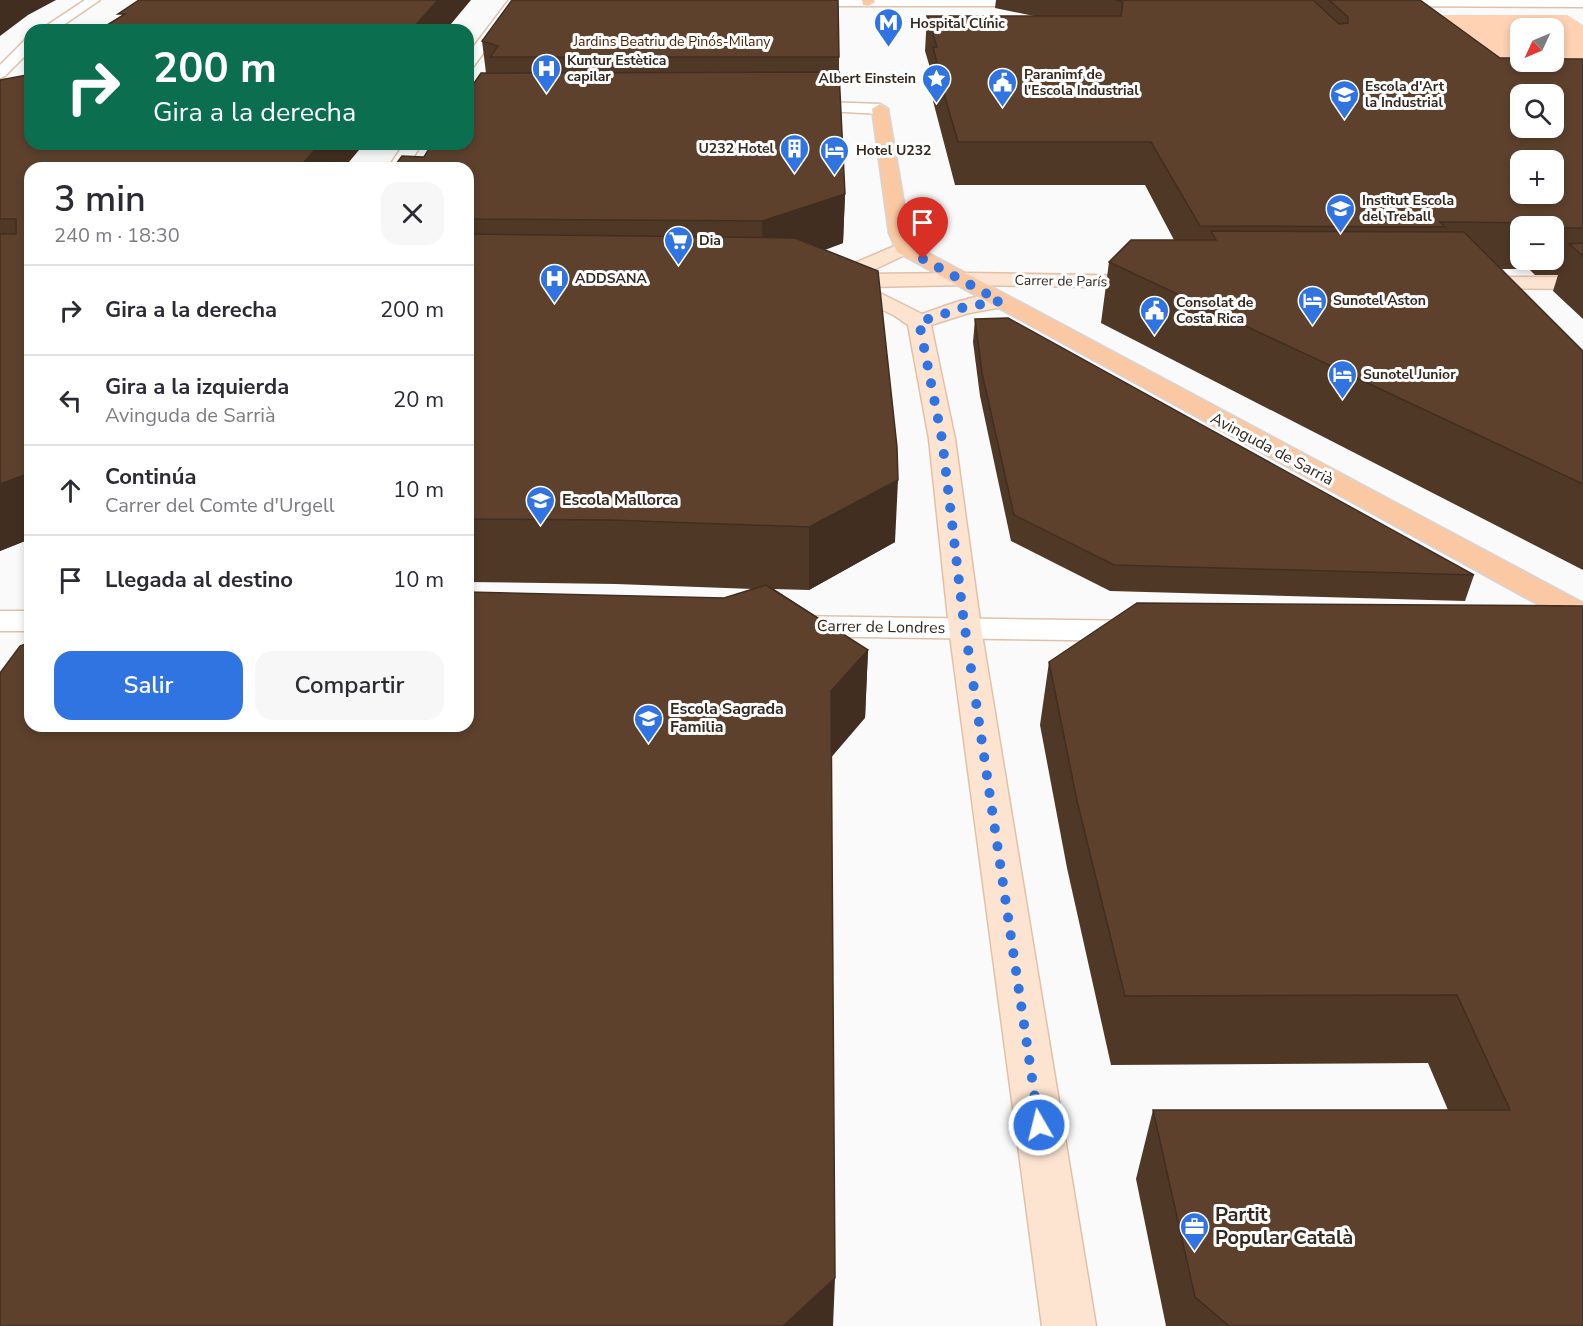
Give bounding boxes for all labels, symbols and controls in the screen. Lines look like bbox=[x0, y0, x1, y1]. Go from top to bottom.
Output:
metro station icon: Hospital Clínic bbox=[873, 7, 905, 49]
place label: Hospital Clínic bbox=[910, 14, 1005, 33]
north arrow bbox=[1510, 18, 1564, 72]
map controls bbox=[1510, 18, 1564, 270]
park label: Jardins Beatriu de Pinós-Milany bbox=[572, 32, 771, 51]
text: 200 m bbox=[153, 40, 277, 97]
icon: right bbox=[54, 48, 132, 126]
place label: Kuntur Estètica capilar bbox=[567, 51, 666, 86]
hospital icon: Kuntur Estètica capilar bbox=[530, 52, 562, 94]
place icon: Albert Einstein bbox=[921, 62, 953, 104]
place label: Paranimf de l'Escola Industrial bbox=[1024, 65, 1139, 100]
public building icon: Paranimf de l'Escola Industrial bbox=[987, 66, 1019, 108]
place label: Albert Einstein bbox=[819, 69, 916, 88]
place label: Escola d'Art la Industrial bbox=[1365, 77, 1445, 112]
school or university icon: Escola d'Art la Industrial bbox=[1328, 78, 1360, 120]
button: search bbox=[1510, 84, 1564, 138]
text: Gira a la derecha bbox=[153, 94, 356, 131]
building icon: U232 Hotel bbox=[779, 132, 811, 174]
hotel icon: Hotel U232 bbox=[819, 134, 851, 176]
place label: U232 Hotel bbox=[699, 139, 775, 158]
place label: Hotel U232 bbox=[856, 141, 932, 160]
button: + bbox=[1510, 150, 1564, 204]
text: 3 min bbox=[54, 175, 146, 224]
button: close bbox=[381, 182, 444, 245]
place label: Institut Escola del Treball bbox=[1362, 191, 1454, 226]
school or university icon: Institut Escola del Treball bbox=[1325, 192, 1357, 234]
pin bbox=[897, 197, 948, 259]
icon: arrive bbox=[906, 206, 939, 239]
button: − bbox=[1510, 216, 1564, 270]
text: 240 m · 18:30 bbox=[54, 222, 180, 249]
supermarket icon: Dia bbox=[662, 224, 694, 266]
place label: Dia bbox=[699, 231, 721, 250]
hospital icon: ADDSANA bbox=[538, 262, 570, 304]
place label: ADDSANA bbox=[575, 269, 647, 288]
street label: Carrer de París bbox=[1014, 271, 1108, 291]
hotel icon: Sunotel Aston bbox=[1296, 284, 1328, 326]
place label: Sunotel Aston bbox=[1333, 291, 1426, 310]
place label: Consolat de Costa Rica bbox=[1176, 293, 1254, 328]
icon: right bbox=[54, 294, 87, 327]
public building icon: Consolat de Costa Rica bbox=[1139, 294, 1171, 336]
text: Gira a la derecha bbox=[105, 295, 277, 325]
text: 200 m bbox=[380, 295, 444, 325]
hotel icon: Sunotel Junior bbox=[1326, 358, 1358, 400]
place label: Sunotel Junior bbox=[1363, 365, 1456, 384]
text: Gira a la izquierda bbox=[105, 372, 289, 402]
icon: left bbox=[54, 384, 87, 417]
text: 20 m bbox=[393, 385, 444, 415]
text: Avinguda de Sarrià bbox=[105, 402, 276, 429]
street label: Avinguda de Sarrià bbox=[1207, 407, 1337, 491]
text: Continúa bbox=[105, 462, 196, 492]
icon: ahead bbox=[54, 474, 87, 507]
text: 10 m bbox=[393, 475, 444, 505]
school or university icon: Escola Mallorca bbox=[525, 484, 557, 526]
place label: Escola Mallorca bbox=[562, 489, 678, 511]
text: Carrer del Comte d'Urgell bbox=[105, 492, 335, 519]
icon: arrive bbox=[54, 564, 87, 597]
text: Llegada al destino bbox=[105, 565, 293, 595]
text: 10 m bbox=[393, 565, 444, 595]
street label: Carrer de Londres bbox=[817, 615, 945, 639]
button: Salir bbox=[54, 651, 243, 720]
button: Compartir bbox=[255, 651, 444, 720]
place label: Escola Sagrada Familia bbox=[670, 698, 784, 738]
school or university icon: Escola Sagrada Familia bbox=[633, 702, 665, 744]
position arrow bbox=[1007, 1093, 1071, 1157]
place label: Partit Popular Català bbox=[1215, 1201, 1353, 1251]
office icon: Partit Popular Català bbox=[1178, 1210, 1210, 1252]

